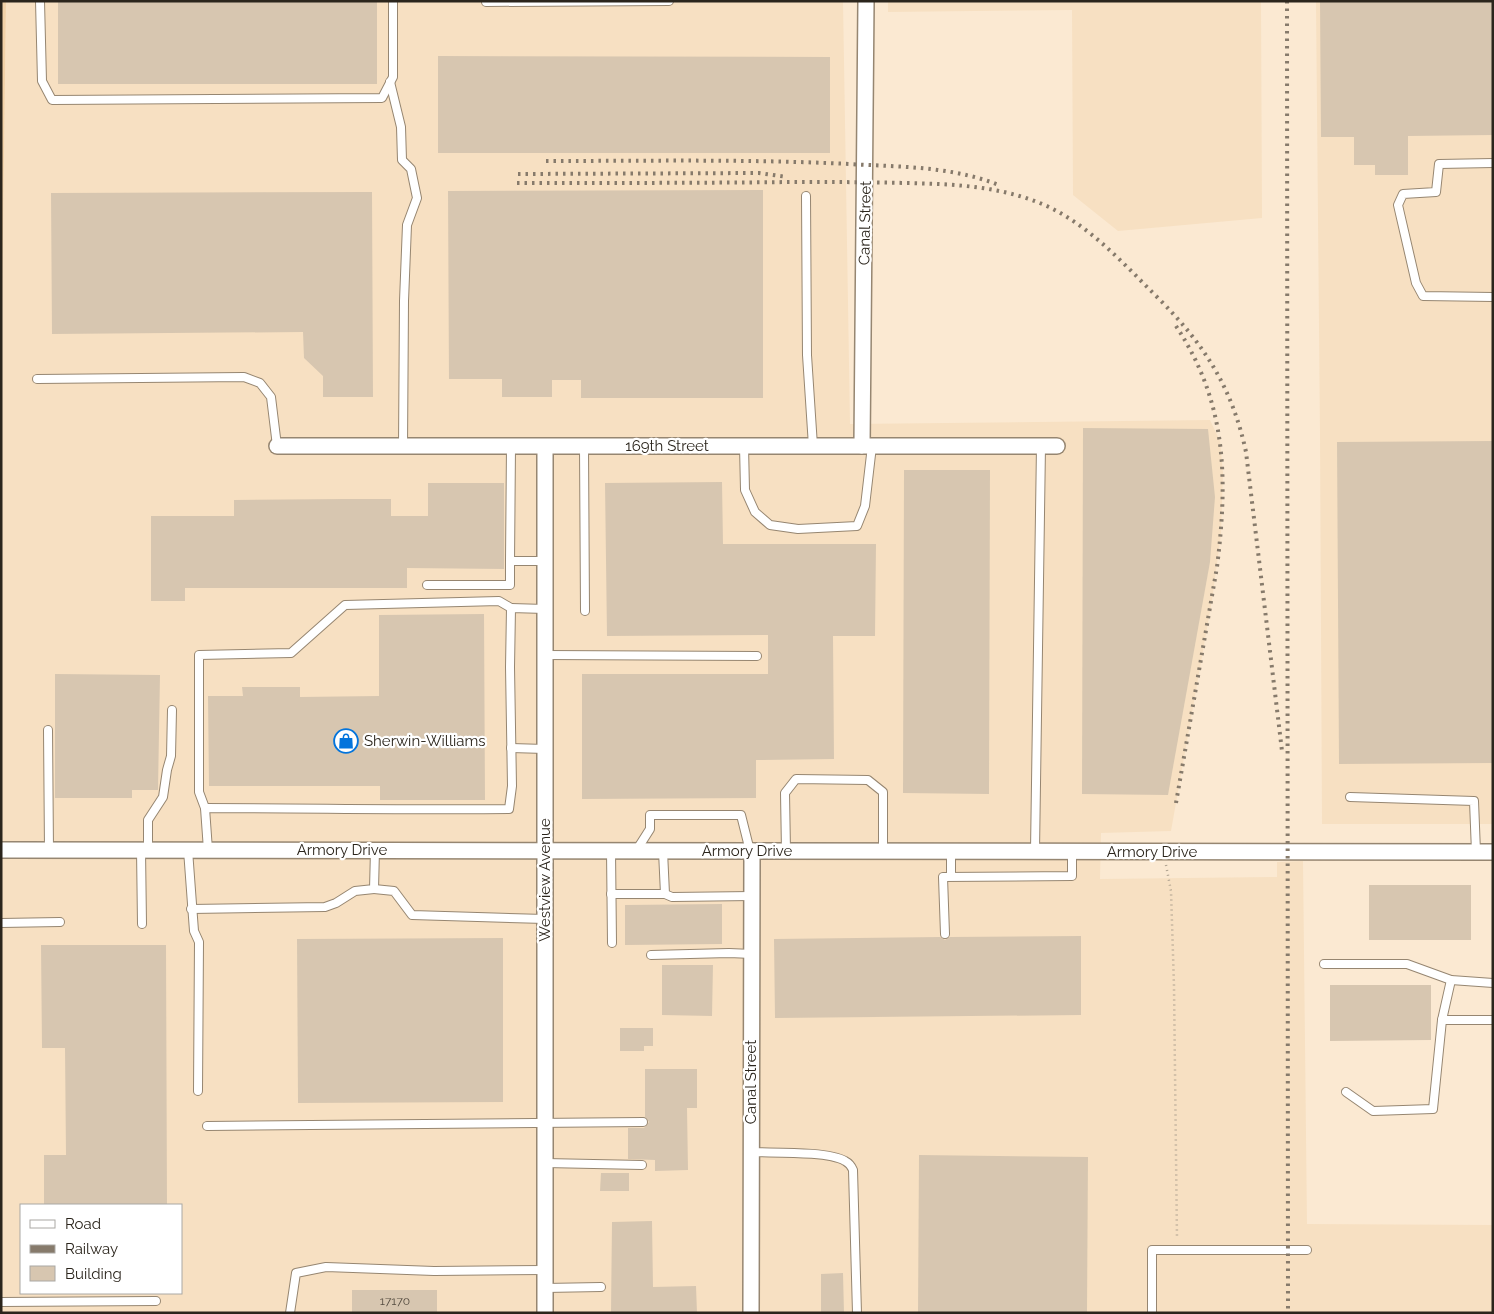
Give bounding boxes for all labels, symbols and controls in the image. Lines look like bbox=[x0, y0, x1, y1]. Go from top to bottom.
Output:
street label: Canal Street bbox=[855, 181, 875, 265]
street label: 169th Street bbox=[625, 437, 709, 455]
shop icon: Sherwin-Williams bbox=[333, 728, 359, 754]
place label: Sherwin-Williams bbox=[364, 732, 486, 750]
street label: Westview Avenue bbox=[536, 818, 554, 942]
street label: Armory Drive bbox=[297, 841, 388, 859]
street label: Armory Drive bbox=[702, 842, 793, 860]
street label: Armory Drive bbox=[1107, 843, 1198, 861]
street label: Canal Street bbox=[742, 1040, 760, 1124]
legend bbox=[20, 1204, 182, 1294]
text: Road bbox=[65, 1215, 101, 1233]
text: Railway bbox=[65, 1240, 118, 1258]
text: Building bbox=[65, 1265, 122, 1283]
house number: 17170 bbox=[380, 1294, 410, 1308]

